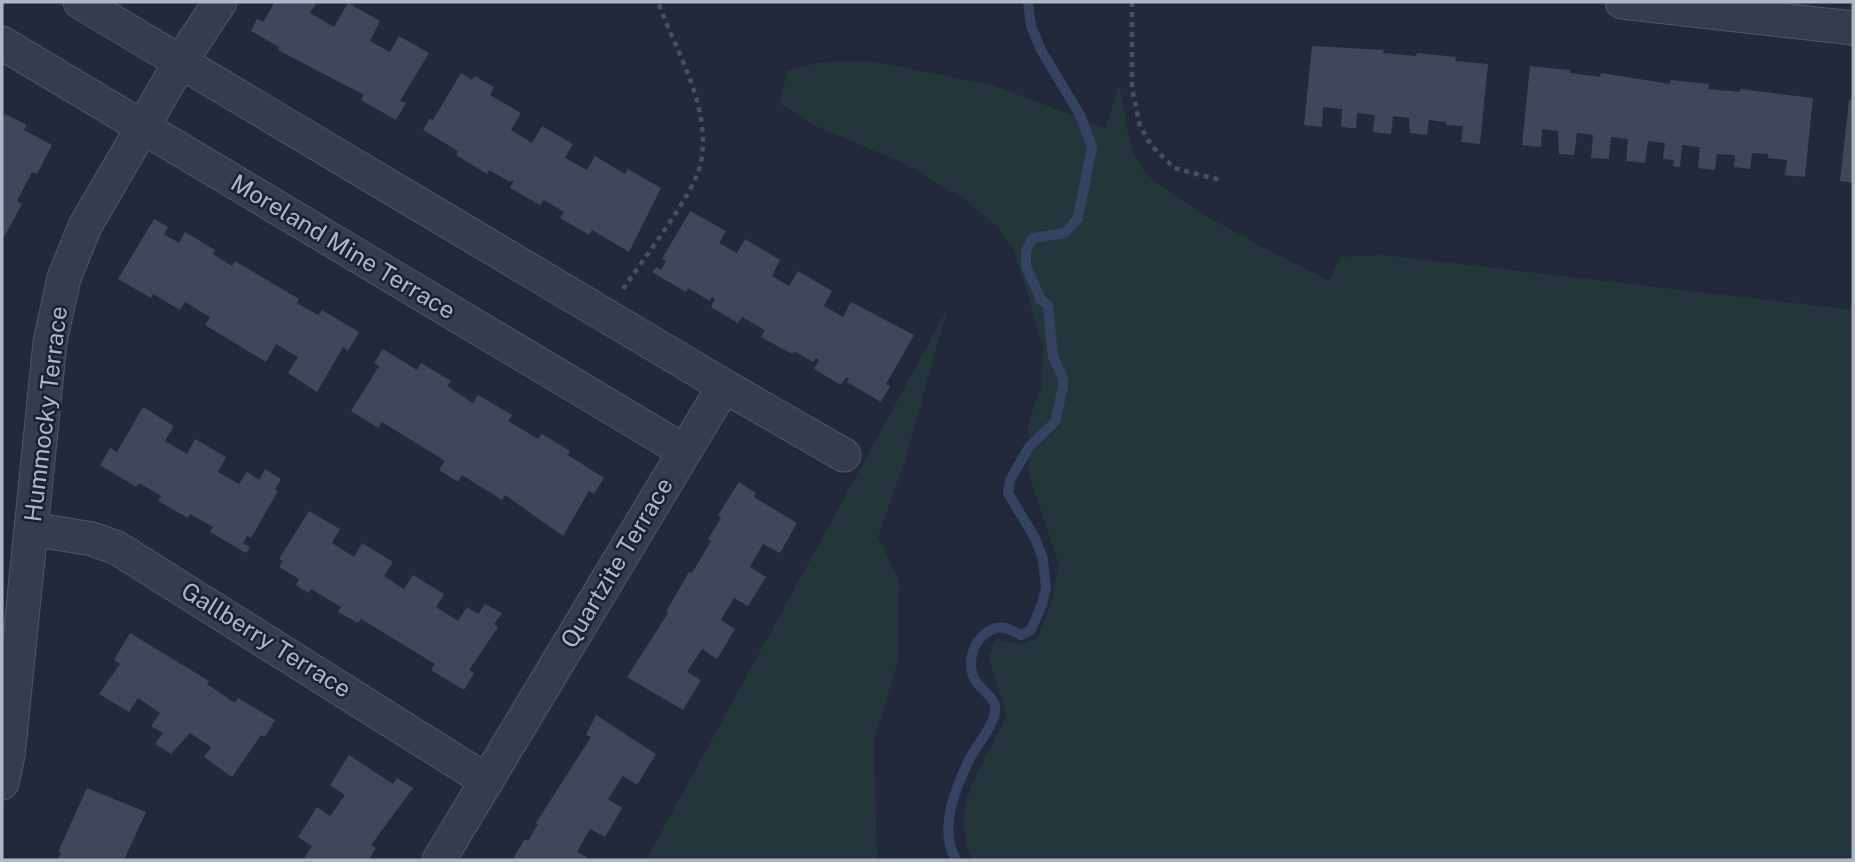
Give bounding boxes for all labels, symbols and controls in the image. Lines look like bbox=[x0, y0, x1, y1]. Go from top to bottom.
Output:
street label: Moreland Mine Terrace bbox=[226, 168, 461, 324]
street label: Hummocky Terrace bbox=[18, 304, 72, 523]
street label: Quartzite Terrace bbox=[554, 472, 678, 653]
street label: Gallberry Terrace bbox=[176, 576, 357, 703]

